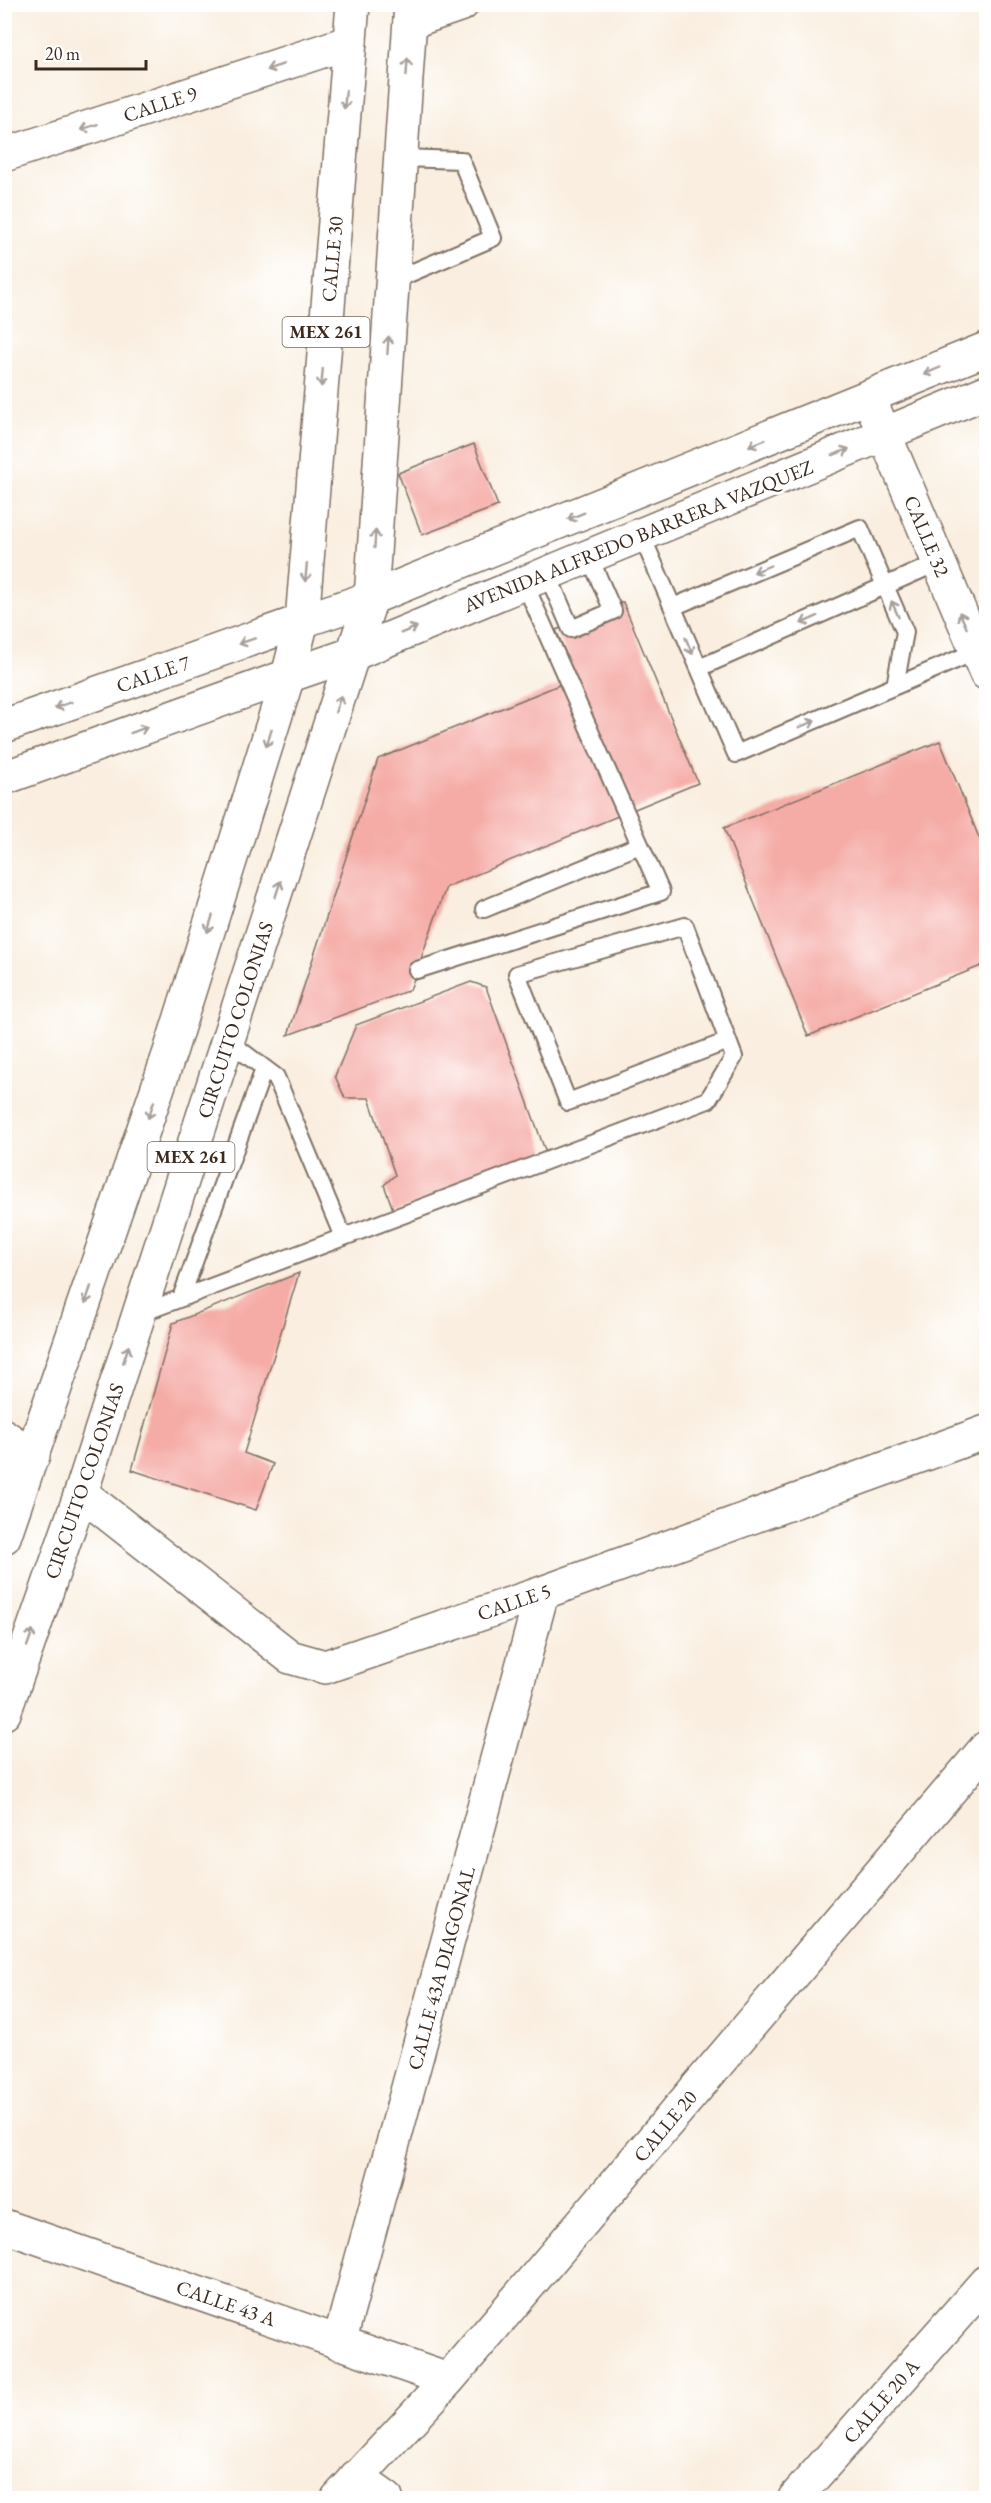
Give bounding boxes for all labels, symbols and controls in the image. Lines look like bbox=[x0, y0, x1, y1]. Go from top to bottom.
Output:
scale bar bbox=[36, 33, 146, 71]
text: 20 m bbox=[45, 42, 80, 65]
one-way arrow bbox=[401, 57, 412, 77]
one-way arrow bbox=[266, 62, 285, 73]
street label: CALLE 9 bbox=[120, 80, 201, 128]
one-way arrow bbox=[340, 90, 351, 110]
one-way arrow bbox=[81, 123, 99, 134]
street label: CALLE 30 bbox=[315, 215, 349, 303]
road number: MEX 261 bbox=[282, 317, 370, 347]
one-way arrow bbox=[383, 335, 394, 355]
one-way arrow bbox=[924, 366, 942, 377]
one-way arrow bbox=[316, 368, 327, 388]
one-way arrow bbox=[748, 438, 766, 449]
one-way arrow bbox=[832, 446, 850, 457]
street label: AVENIDA ALFREDO BARRERA VAZQUEZ bbox=[458, 454, 817, 619]
street label: CALLE 32 bbox=[898, 491, 956, 581]
one-way arrow bbox=[567, 511, 585, 522]
one-way arrow bbox=[370, 530, 381, 550]
one-way arrow bbox=[300, 562, 311, 582]
one-way arrow bbox=[754, 564, 772, 575]
one-way arrow bbox=[889, 601, 901, 619]
one-way arrow bbox=[957, 611, 969, 629]
one-way arrow bbox=[800, 615, 818, 626]
one-way arrow bbox=[399, 624, 418, 635]
one-way arrow bbox=[238, 636, 257, 647]
one-way arrow bbox=[684, 636, 695, 654]
street label: CALLE 7 bbox=[113, 649, 194, 699]
one-way arrow bbox=[333, 695, 344, 714]
one-way arrow bbox=[54, 701, 73, 712]
one-way arrow bbox=[797, 718, 815, 729]
one-way arrow bbox=[129, 723, 148, 734]
one-way arrow bbox=[263, 728, 274, 747]
one-way arrow bbox=[273, 880, 284, 899]
one-way arrow bbox=[204, 914, 215, 933]
street label: CIRCUITO COLONIAS bbox=[191, 918, 279, 1122]
one-way arrow bbox=[144, 1100, 155, 1119]
road number: MEX 261 bbox=[148, 1142, 234, 1172]
one-way arrow bbox=[81, 1285, 92, 1303]
one-way arrow bbox=[121, 1345, 132, 1364]
street label: CIRCUITO COLONIAS bbox=[38, 1380, 130, 1582]
street label: CALLE 5 bbox=[474, 1577, 554, 1627]
one-way arrow bbox=[26, 1629, 37, 1648]
street label: CALLE 43A DIAGONAL bbox=[401, 1863, 481, 2073]
street label: CALLE 20 bbox=[627, 2084, 703, 2167]
street label: CALLE 43 A bbox=[173, 2274, 279, 2332]
street label: CALLE 20 A bbox=[837, 2353, 925, 2449]

